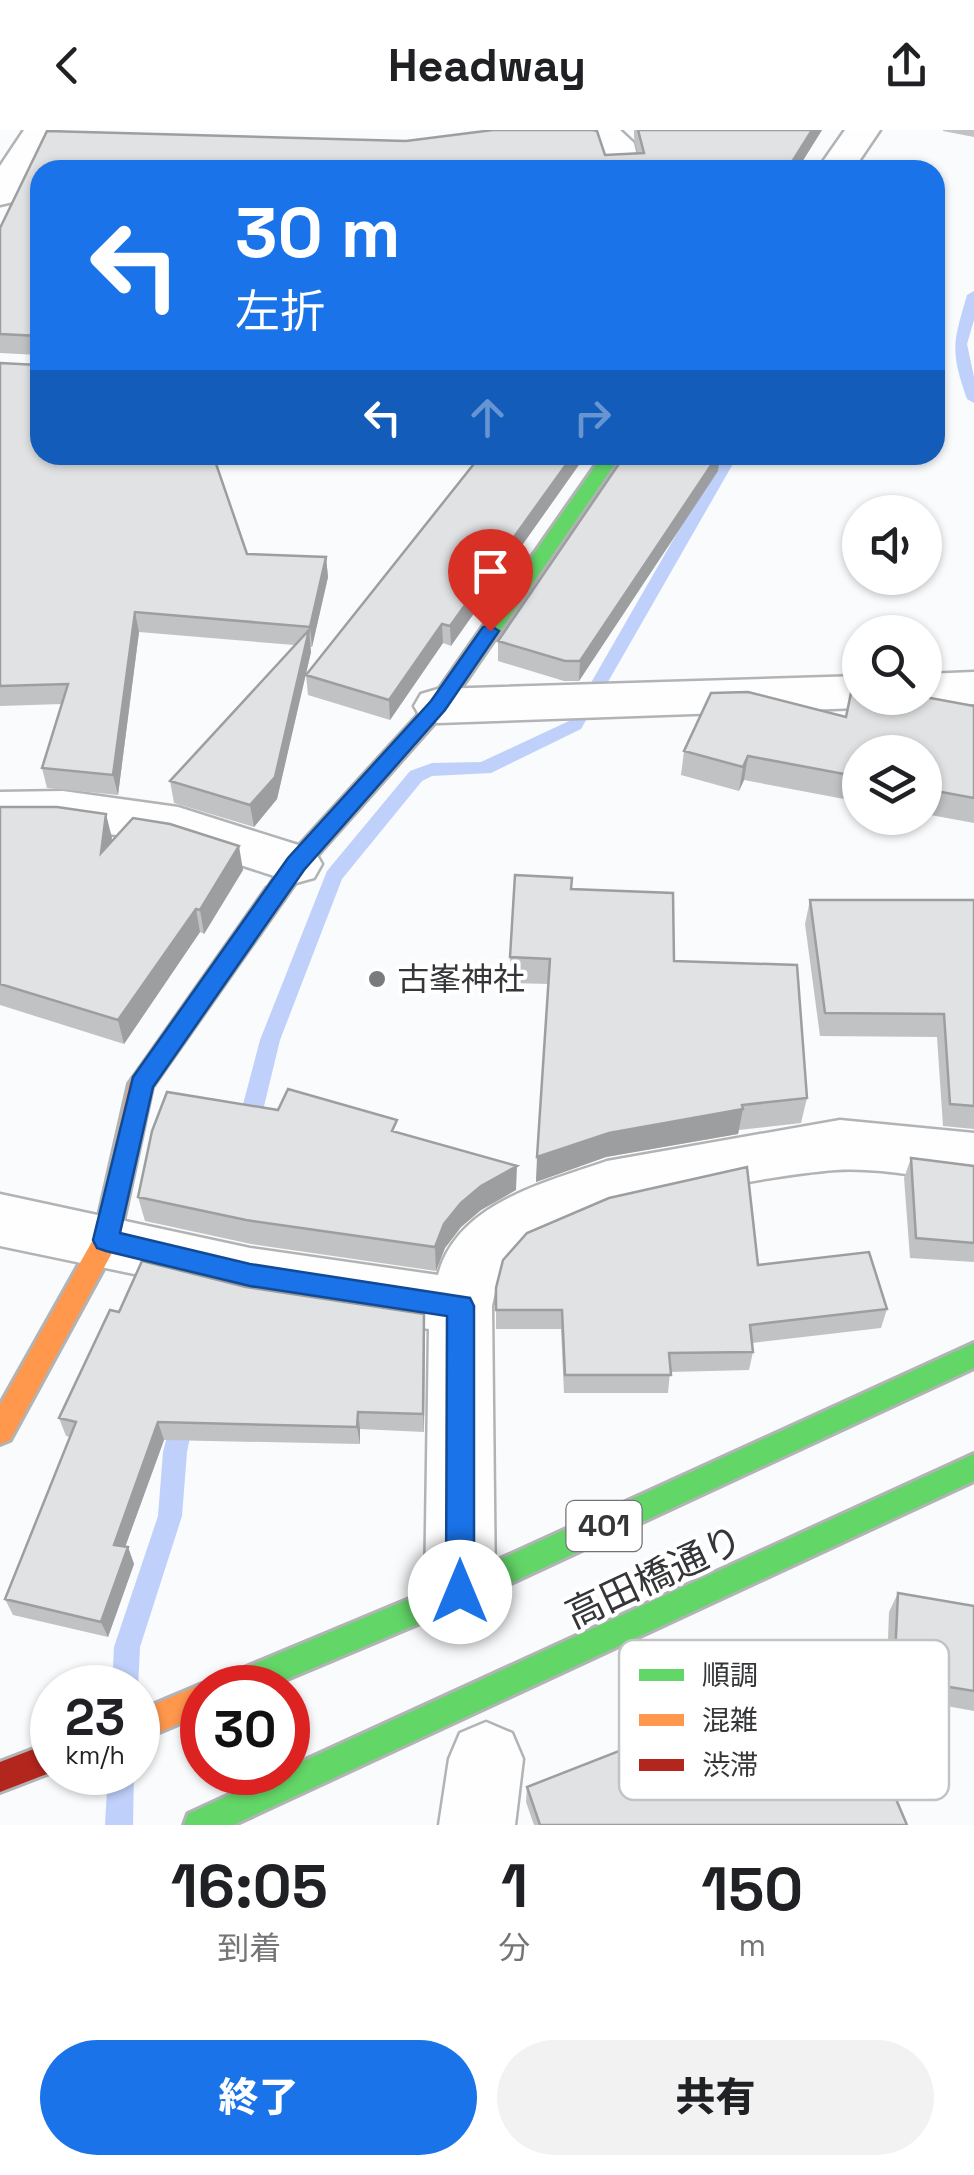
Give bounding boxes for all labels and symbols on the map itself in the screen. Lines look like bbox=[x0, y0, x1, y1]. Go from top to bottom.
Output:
pin bbox=[448, 529, 533, 632]
place label: 古峯神社 bbox=[397, 959, 525, 999]
marker: 古峯神社 bbox=[366, 968, 388, 990]
road number: 401 bbox=[566, 1501, 642, 1551]
street label: 高田橋通り bbox=[558, 1515, 750, 1639]
position arrow bbox=[408, 1540, 512, 1644]
legend bbox=[619, 1640, 949, 1800]
text: 順調 bbox=[702, 1657, 758, 1693]
speed limit sign: 30 bbox=[180, 1665, 310, 1795]
text: 混雑 bbox=[702, 1702, 758, 1738]
text: 渋滞 bbox=[702, 1747, 758, 1783]

